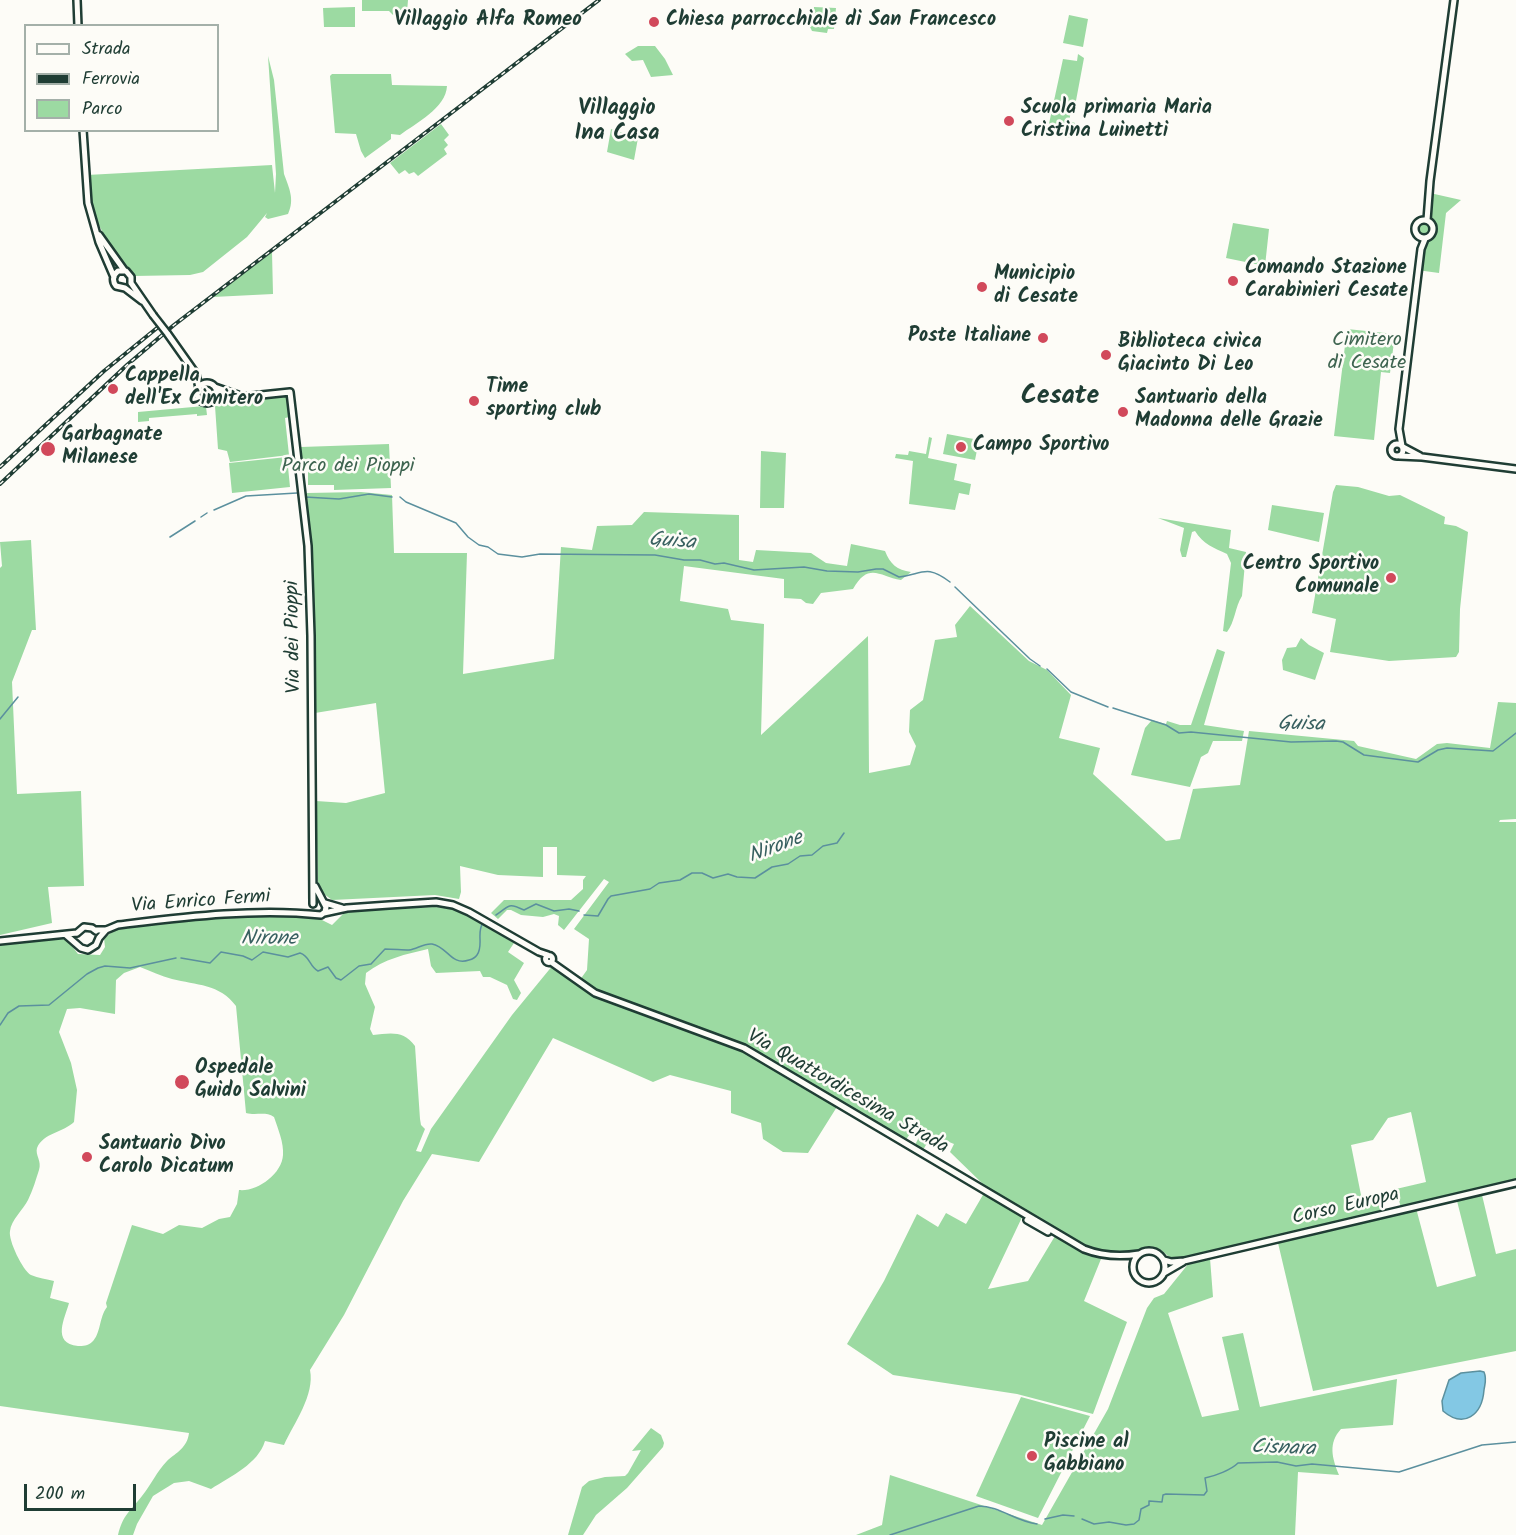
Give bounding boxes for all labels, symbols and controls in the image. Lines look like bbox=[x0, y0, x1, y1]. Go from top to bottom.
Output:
district label: Villaggio Alfa Romeo bbox=[394, 8, 582, 34]
place label: Chiesa parrocchiale di San Francesco bbox=[666, 10, 996, 34]
marker: Chiesa parrocchiale di San Francesco bbox=[647, 15, 661, 29]
legend bbox=[24, 24, 219, 132]
text: Strada bbox=[82, 35, 130, 64]
text: Ferrovia bbox=[82, 65, 140, 94]
text: Parco bbox=[82, 95, 122, 124]
district label: Villaggio Ina Casa bbox=[575, 97, 659, 148]
place label: Scuola primaria Maria Cristina Luinetti bbox=[1021, 98, 1212, 145]
marker: Scuola primaria Maria Cristina Luinetti bbox=[1002, 114, 1016, 128]
place label: Comando Stazione Carabinieri Cesate bbox=[1245, 258, 1408, 305]
place label: Municipio di Cesate bbox=[994, 264, 1078, 311]
marker: Comando Stazione Carabinieri Cesate bbox=[1226, 274, 1240, 288]
marker: Municipio di Cesate bbox=[975, 280, 989, 294]
place label: Poste Italiane bbox=[908, 326, 1031, 350]
park label: Cimitero di Cesate bbox=[1328, 330, 1406, 377]
marker: Poste Italiane bbox=[1036, 331, 1050, 345]
place label: Biblioteca civica Giacinto Di Leo bbox=[1118, 332, 1262, 379]
marker: Biblioteca civica Giacinto Di Leo bbox=[1099, 348, 1113, 362]
place label: Cappella dell'Ex Cimitero bbox=[125, 366, 263, 413]
place label: Time sporting club bbox=[486, 377, 601, 424]
marker: Cappella dell'Ex Cimitero bbox=[106, 382, 120, 396]
district label: Cesate bbox=[1021, 383, 1099, 415]
place label: Santuario della Madonna delle Grazie bbox=[1135, 388, 1323, 435]
marker: Time sporting club bbox=[467, 394, 481, 408]
marker: Santuario della Madonna delle Grazie bbox=[1116, 405, 1130, 419]
place label: Garbagnate Milanese bbox=[62, 425, 163, 472]
place label: Campo Sportivo bbox=[973, 435, 1109, 459]
marker: Garbagnate Milanese bbox=[39, 440, 57, 458]
marker: Campo Sportivo bbox=[954, 440, 968, 454]
park label: Parco dei Pioppi bbox=[281, 456, 415, 480]
water label: Guisa bbox=[648, 529, 696, 557]
place label: Centro Sportivo Comunale bbox=[1243, 554, 1379, 601]
marker: Centro Sportivo Comunale bbox=[1384, 571, 1398, 585]
street label: Via dei Pioppi bbox=[282, 580, 308, 694]
water label: Guisa bbox=[1277, 713, 1325, 739]
water label: Nirone bbox=[745, 827, 807, 871]
street label: Via Enrico Fermi bbox=[131, 886, 271, 920]
water label: Nirone bbox=[241, 927, 297, 953]
street label: Via Quattordicesima Strada bbox=[742, 1025, 952, 1161]
place label: Ospedale Guido Salvini bbox=[195, 1058, 306, 1105]
marker: Ospedale Guido Salvini bbox=[173, 1073, 191, 1091]
place label: Santuario Divo Carolo Dicatum bbox=[99, 1134, 234, 1181]
marker: Santuario Divo Carolo Dicatum bbox=[80, 1150, 94, 1164]
street label: Corso Europa bbox=[1290, 1184, 1402, 1232]
place label: Piscine al Gabbiano bbox=[1044, 1432, 1129, 1479]
water label: Cisnara bbox=[1250, 1436, 1316, 1464]
marker: Piscine al Gabbiano bbox=[1025, 1449, 1039, 1463]
scale bar bbox=[27, 1472, 140, 1510]
text: 200 m bbox=[35, 1480, 85, 1509]

